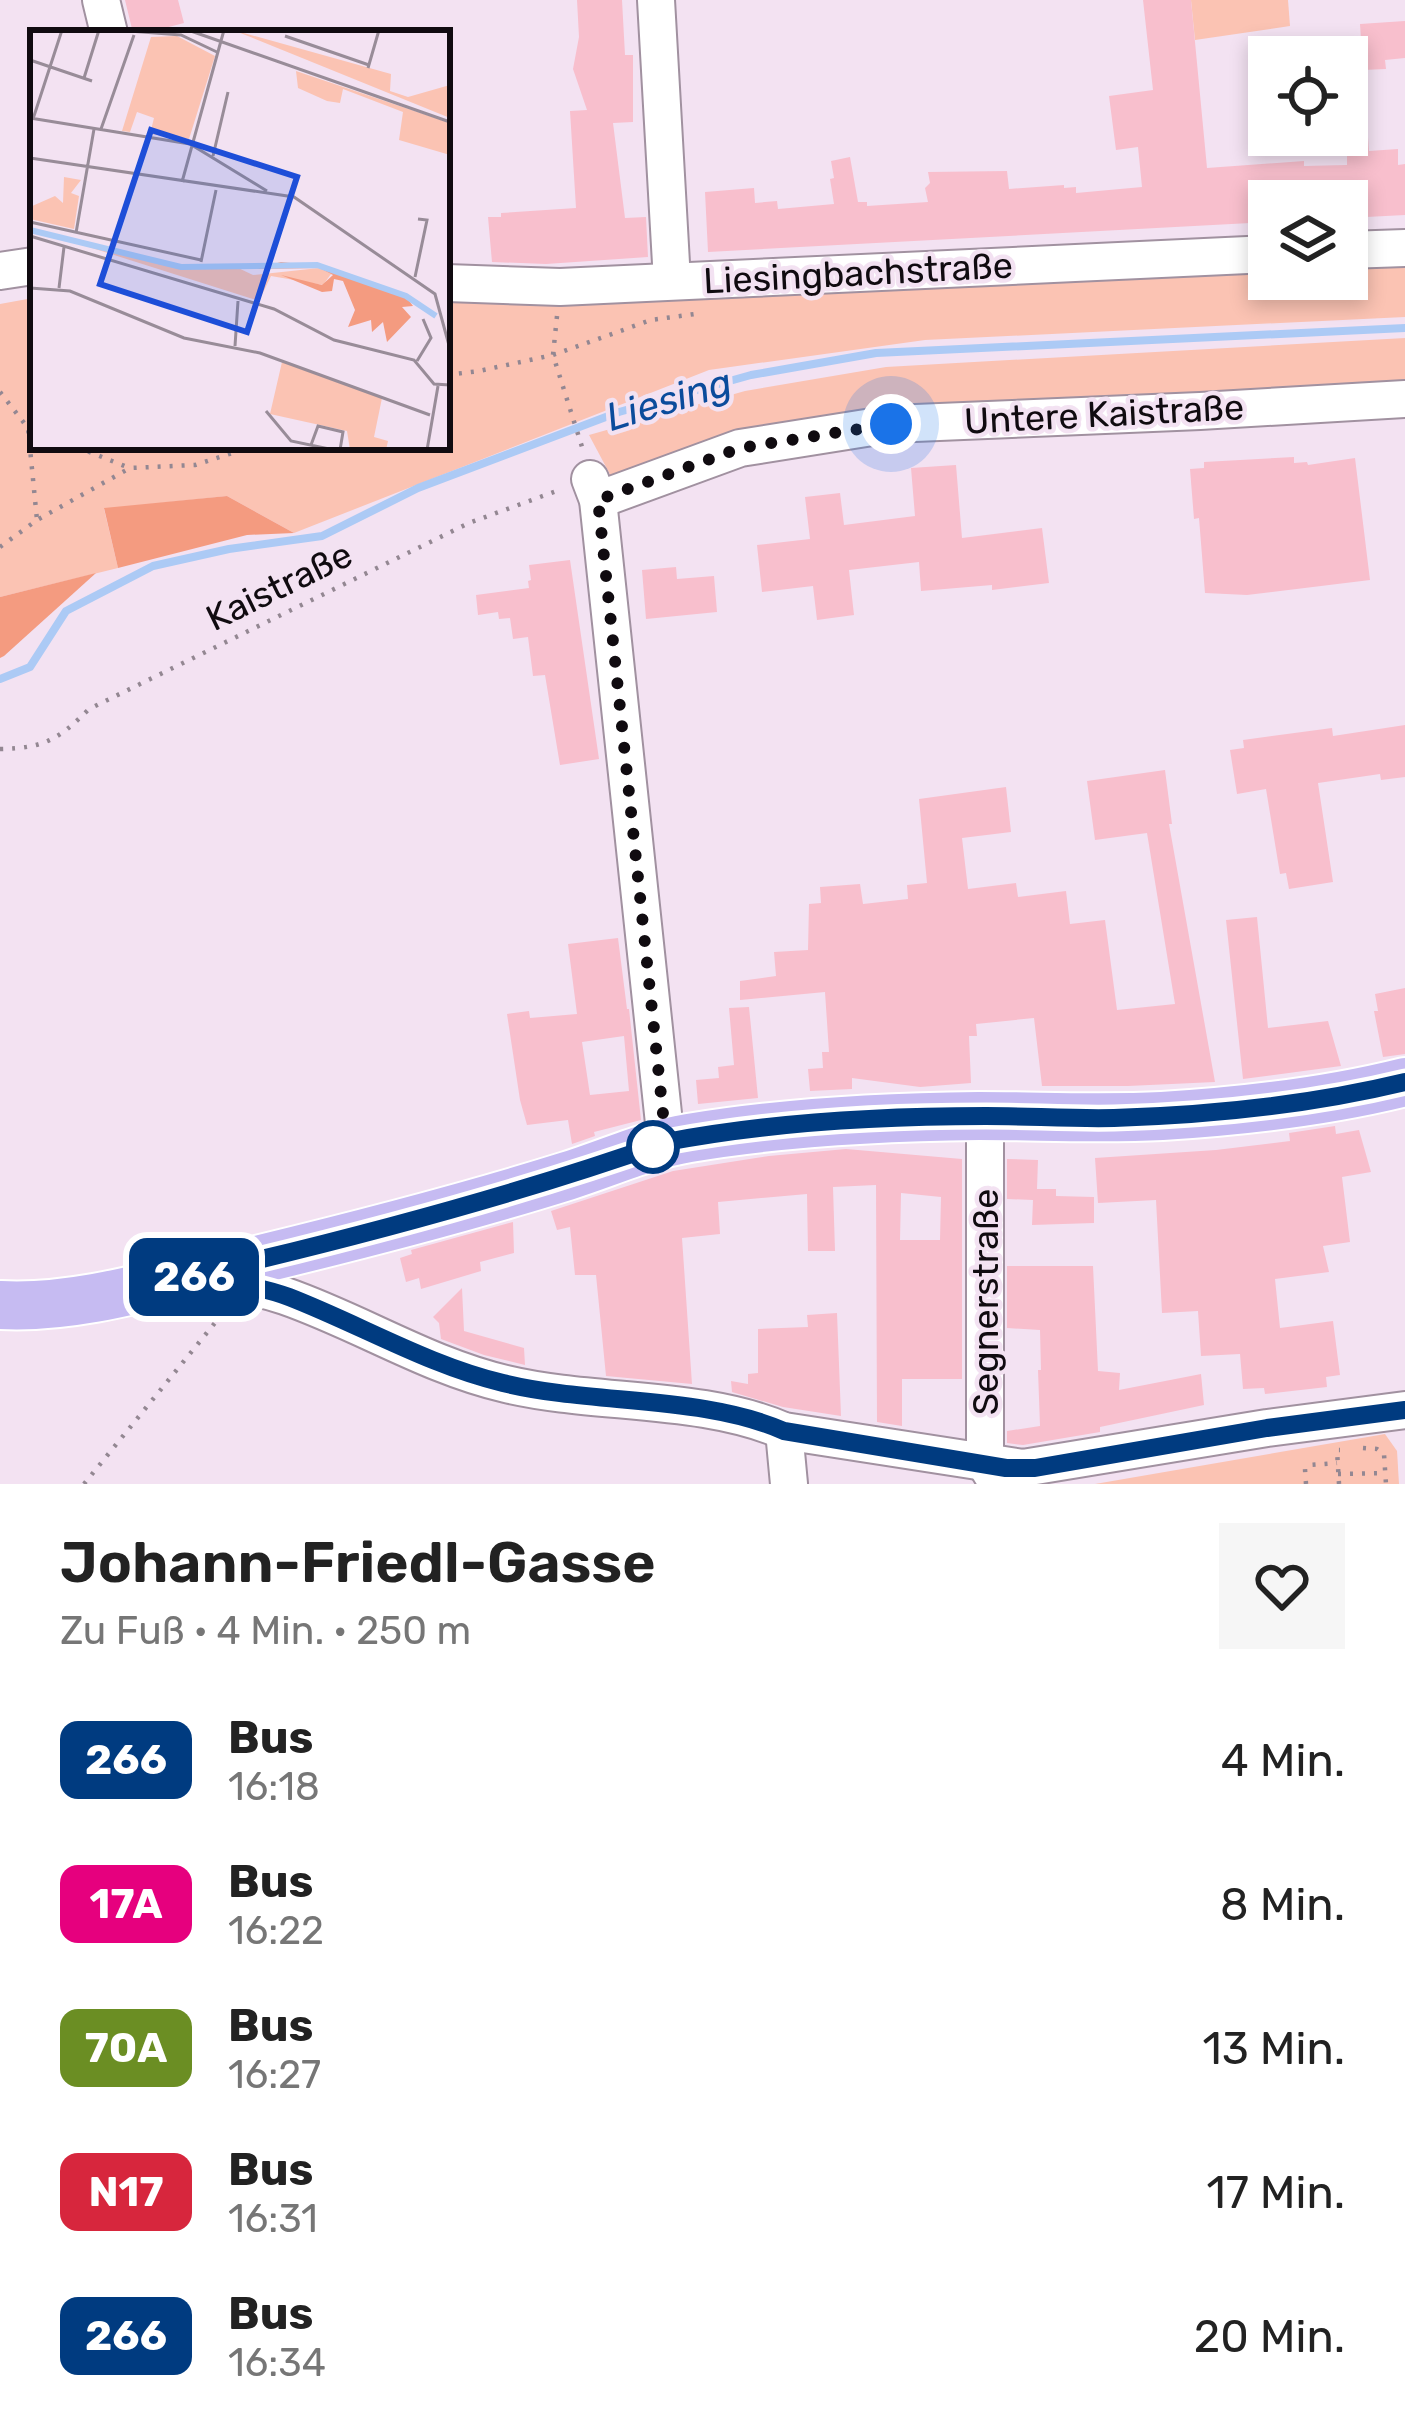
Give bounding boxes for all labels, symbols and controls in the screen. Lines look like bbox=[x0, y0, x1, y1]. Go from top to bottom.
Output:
inset map bbox=[30, 30, 450, 450]
map controls bbox=[1248, 36, 1368, 300]
button: locate bbox=[1248, 36, 1368, 156]
button: layers bbox=[1248, 180, 1368, 300]
street label: Liesingbachstraße bbox=[702, 243, 1014, 303]
water label: Liesing bbox=[601, 359, 737, 441]
street label: Untere Kaistraße bbox=[963, 385, 1245, 443]
your location bbox=[861, 394, 921, 454]
street label: Kaistraße bbox=[199, 532, 359, 640]
unlabelled marker bbox=[628, 1122, 678, 1172]
street label: Segnerstraße bbox=[964, 1189, 1007, 1415]
line badge: 266 bbox=[125, 1238, 263, 1316]
text: 266 bbox=[153, 1252, 235, 1302]
button: heart bbox=[1219, 1523, 1345, 1649]
text: Johann-Friedl-Gasse bbox=[60, 1529, 656, 1596]
text: Zu Fuß · 4 Min. · 250 m bbox=[60, 1608, 471, 1654]
text: Bus bbox=[228, 1711, 313, 1764]
text: 4 Min. bbox=[1221, 1734, 1345, 1787]
text: 266 bbox=[85, 1735, 167, 1785]
text: 16:18 bbox=[228, 1764, 320, 1810]
text: Bus bbox=[228, 1855, 313, 1908]
text: 8 Min. bbox=[1220, 1878, 1345, 1931]
text: 17A bbox=[90, 1879, 162, 1929]
text: 16:22 bbox=[228, 1908, 324, 1954]
text: Bus bbox=[228, 1999, 313, 2052]
text: 13 Min. bbox=[1202, 2022, 1345, 2075]
text: 70A bbox=[85, 2023, 167, 2073]
text: 16:27 bbox=[228, 2052, 321, 2098]
text: Bus bbox=[228, 2143, 313, 2196]
text: 17 Min. bbox=[1206, 2166, 1345, 2219]
text: N17 bbox=[88, 2167, 164, 2217]
text: 16:31 bbox=[228, 2196, 318, 2242]
text: Bus bbox=[228, 2287, 313, 2340]
text: 20 Min. bbox=[1194, 2310, 1345, 2363]
text: 266 bbox=[85, 2311, 167, 2361]
text: 16:34 bbox=[228, 2340, 326, 2386]

